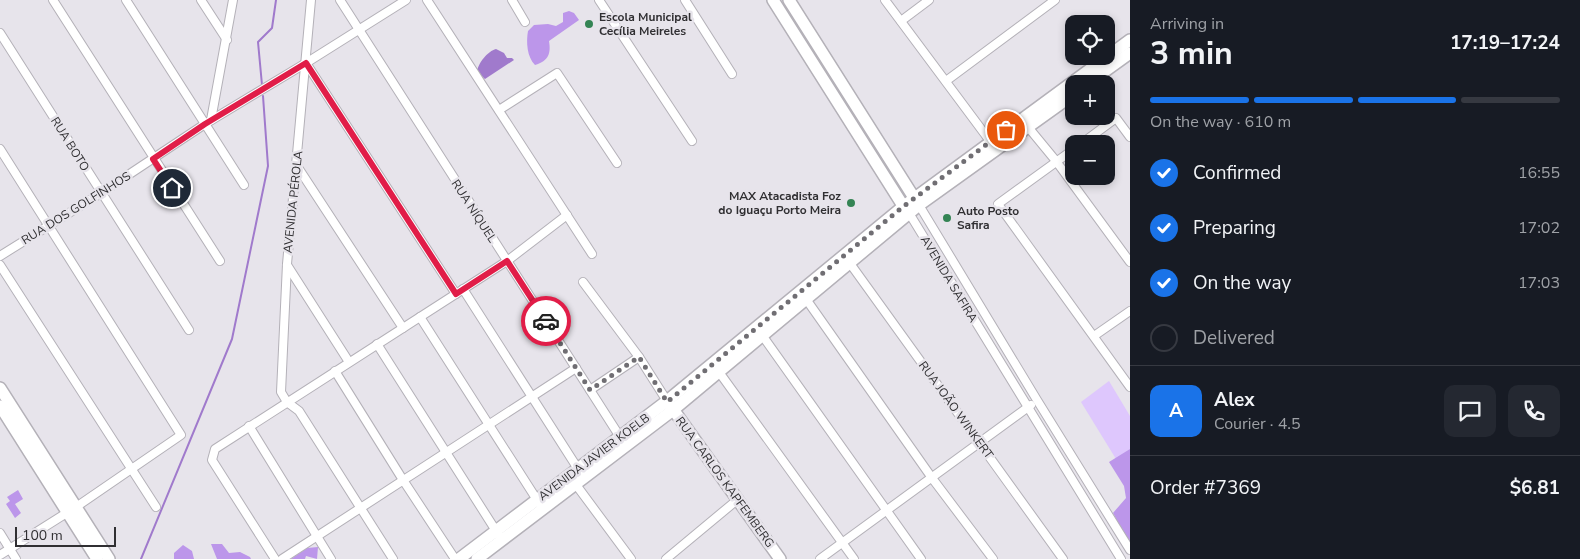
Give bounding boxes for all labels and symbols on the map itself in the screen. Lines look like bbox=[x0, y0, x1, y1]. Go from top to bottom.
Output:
place label: Escola Municipal Cecília Meireles bbox=[599, 9, 692, 39]
marker: Escola Municipal Cecília Meireles bbox=[583, 18, 595, 30]
pin bbox=[985, 109, 1027, 151]
street label: RUA BOTO bbox=[47, 114, 93, 174]
street label: AVENIDA PÉROLA bbox=[280, 150, 306, 254]
pin bbox=[151, 167, 193, 209]
street label: RUA DOS GOLFINHOS bbox=[18, 168, 134, 248]
street label: RUA NÍQUEL bbox=[448, 176, 501, 246]
place label: MAX Atacadista Foz do Iguaçu Porto Meira bbox=[718, 188, 841, 218]
marker: MAX Atacadista Foz do Iguaçu Porto Meira bbox=[845, 197, 857, 209]
place label: Auto Posto Safira bbox=[957, 203, 1019, 233]
marker: Auto Posto Safira bbox=[941, 212, 953, 224]
street label: AVENIDA SAFIRA bbox=[917, 233, 981, 325]
courier bbox=[521, 296, 571, 346]
street label: RUA JOÃO WINKERT bbox=[915, 358, 997, 463]
street label: AVENIDA JAVIER KOELB bbox=[535, 410, 653, 504]
street label: RUA CARLOS KAPFEMBERG bbox=[672, 413, 778, 551]
scale bar bbox=[15, 524, 116, 547]

